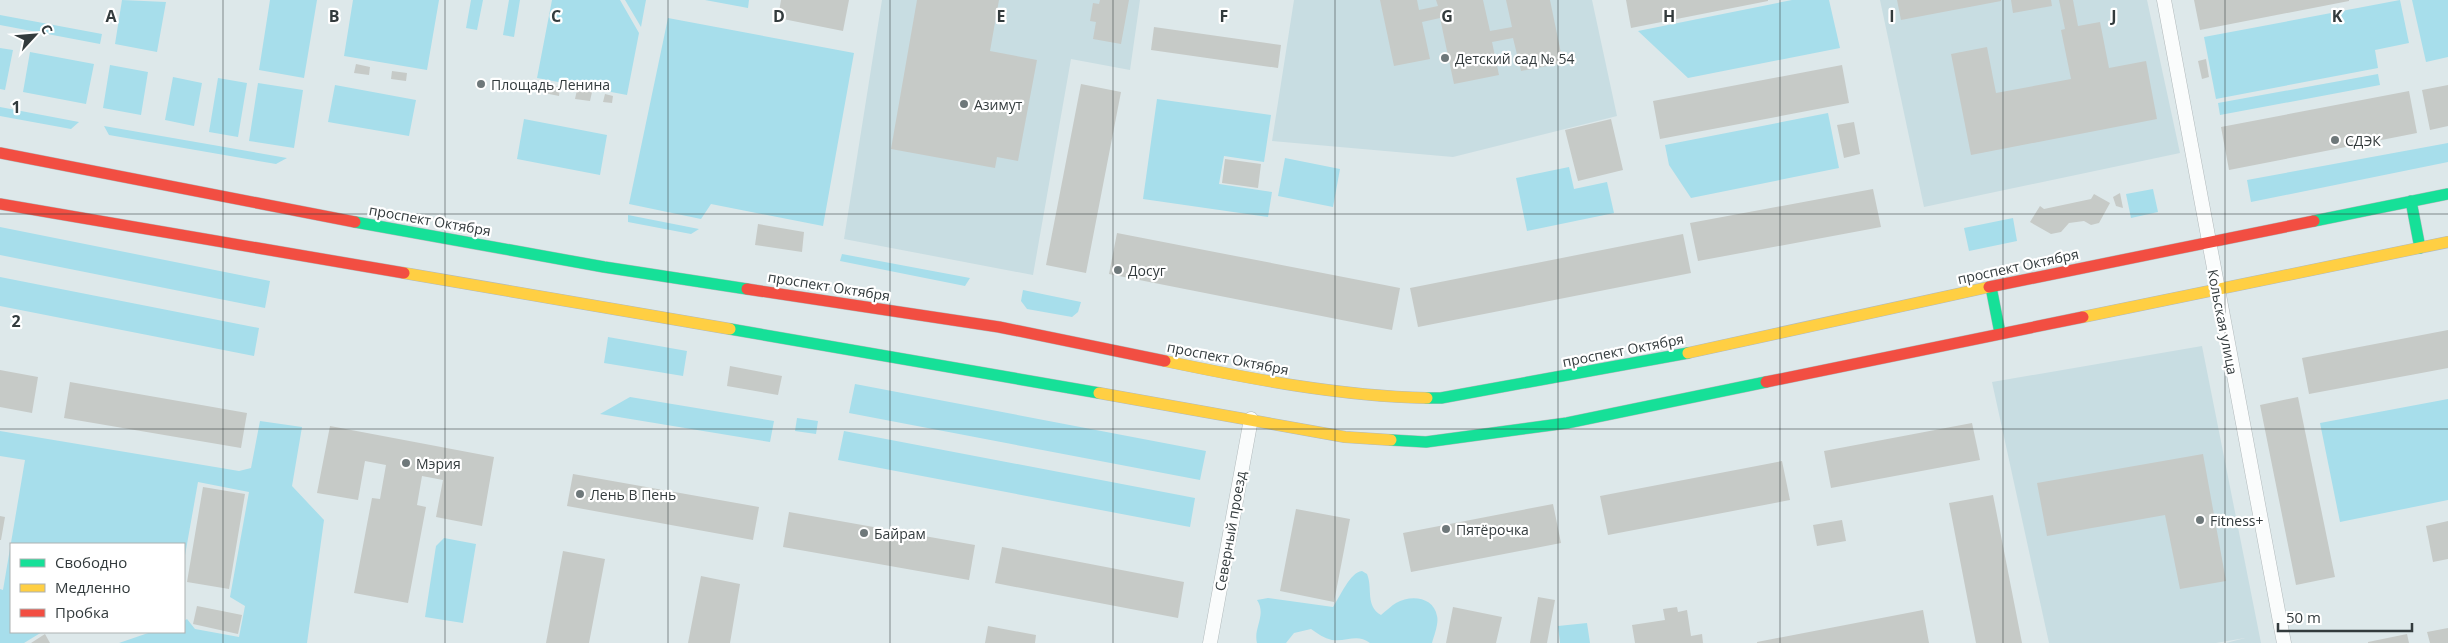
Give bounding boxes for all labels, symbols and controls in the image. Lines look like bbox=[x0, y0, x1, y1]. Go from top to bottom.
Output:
text: A bbox=[105, 5, 117, 27]
text: B bbox=[329, 5, 339, 27]
text: C bbox=[551, 5, 561, 27]
text: D bbox=[773, 5, 785, 27]
text: E bbox=[997, 5, 1006, 27]
text: F bbox=[1220, 5, 1228, 27]
text: G bbox=[1441, 5, 1453, 27]
text: H bbox=[1663, 5, 1675, 27]
text: I bbox=[1889, 5, 1895, 27]
text: J bbox=[2109, 5, 2117, 27]
text: K bbox=[2332, 5, 2343, 27]
north arrow bbox=[10, 10, 60, 60]
text: С bbox=[37, 21, 58, 37]
place label: Детский сад № 54 bbox=[1455, 49, 1574, 68]
marker: Детский сад № 54 bbox=[1439, 52, 1451, 64]
place label: Площадь Ленина bbox=[491, 75, 610, 94]
marker: Площадь Ленина bbox=[475, 78, 487, 90]
place label: Азимут bbox=[974, 95, 1023, 114]
text: 1 bbox=[11, 96, 21, 118]
marker: Азимут bbox=[958, 98, 970, 110]
place label: СДЭК bbox=[2345, 131, 2381, 150]
marker: СДЭК bbox=[2329, 134, 2341, 146]
street label: проспект Октября bbox=[368, 200, 492, 240]
street label: проспект Октября bbox=[1956, 244, 2080, 288]
place label: Досуг bbox=[1128, 261, 1166, 280]
marker: Досуг bbox=[1112, 264, 1124, 276]
street label: проспект Октября bbox=[767, 267, 891, 305]
street label: Кольская улица bbox=[2203, 268, 2243, 376]
text: 2 bbox=[11, 310, 21, 332]
street label: проспект Октября bbox=[1561, 329, 1685, 371]
street label: проспект Октября bbox=[1166, 337, 1290, 379]
place label: Мэрия bbox=[416, 454, 461, 473]
marker: Мэрия bbox=[400, 457, 412, 469]
street label: Северный проезд bbox=[1210, 469, 1250, 593]
place label: Лень В Пень bbox=[590, 485, 676, 504]
marker: Лень В Пень bbox=[574, 488, 586, 500]
place label: Fitness+ bbox=[2210, 511, 2264, 530]
marker: Fitness+ bbox=[2194, 514, 2206, 526]
place label: Пятёрочка bbox=[1456, 520, 1529, 539]
marker: Пятёрочка bbox=[1440, 523, 1452, 535]
place label: Байрам bbox=[874, 524, 926, 543]
marker: Байрам bbox=[858, 527, 870, 539]
legend bbox=[10, 543, 185, 633]
text: Свободно bbox=[55, 552, 127, 572]
text: Медленно bbox=[55, 577, 131, 597]
scale bar bbox=[2278, 600, 2412, 632]
text: Пробка bbox=[55, 602, 109, 622]
text: 50 m bbox=[2286, 607, 2321, 627]

